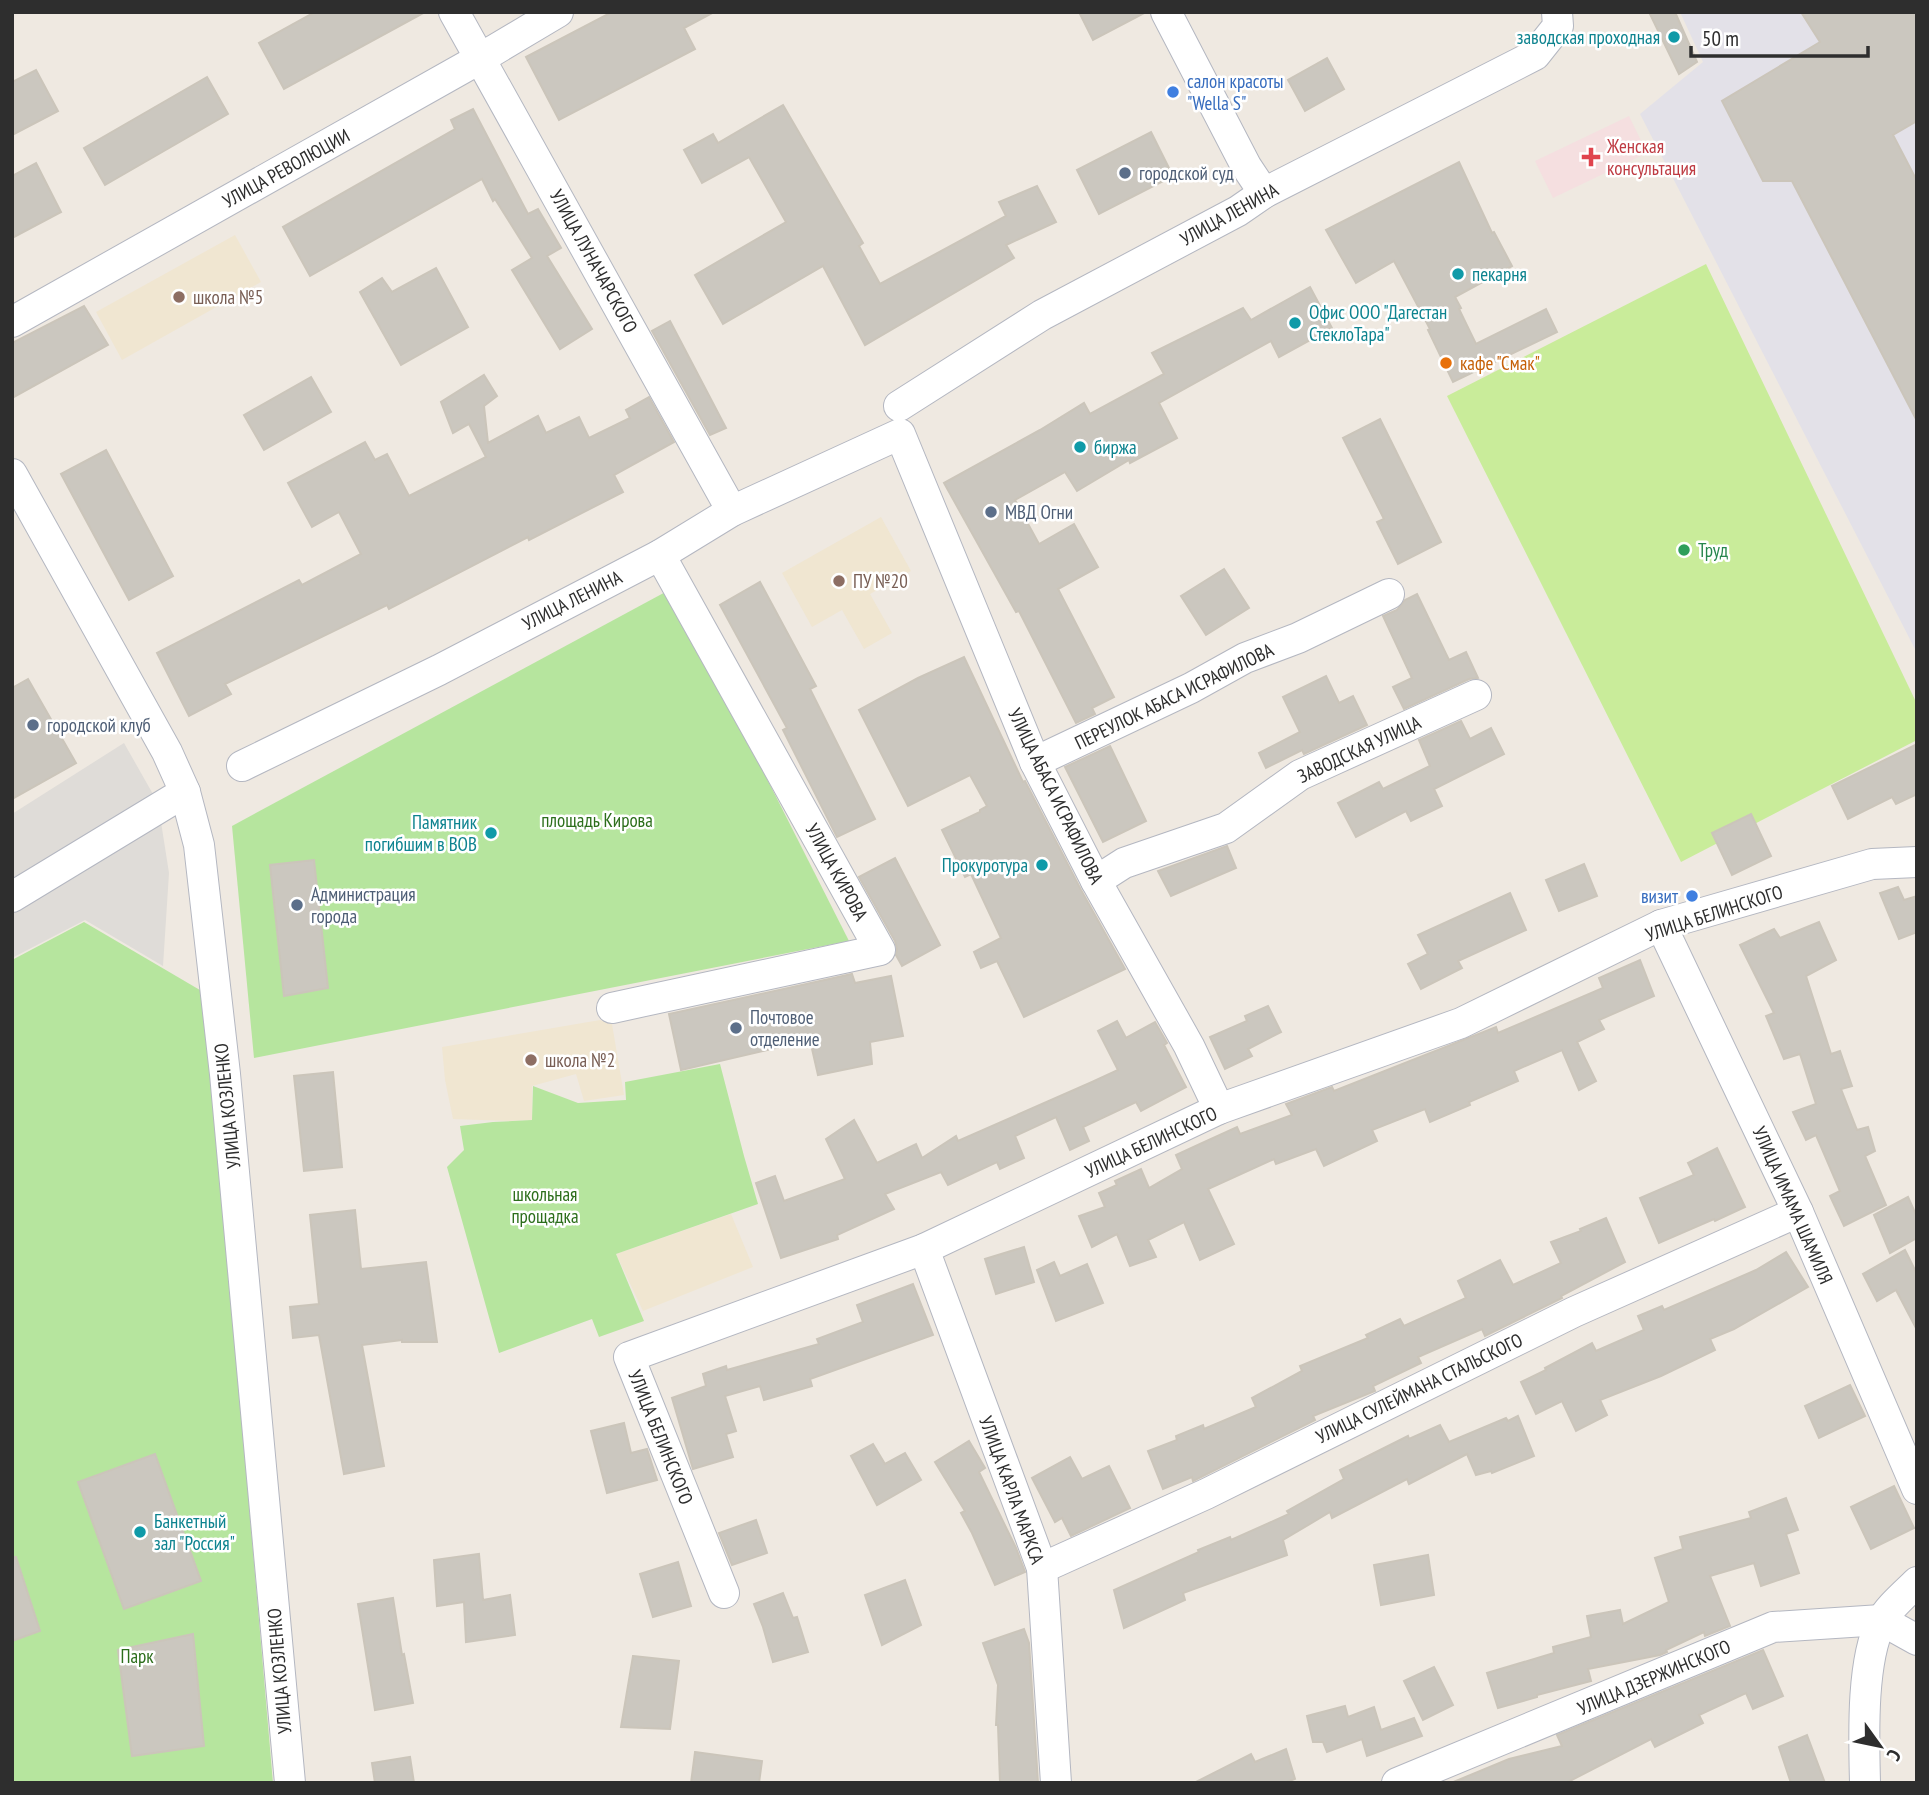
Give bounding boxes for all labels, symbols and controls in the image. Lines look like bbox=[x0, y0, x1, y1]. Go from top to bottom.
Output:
scale bar bbox=[1691, 14, 1868, 58]
place label: заводская проходная bbox=[1517, 25, 1660, 49]
text: 50 m bbox=[1702, 25, 1739, 52]
marker: заводская проходная bbox=[1666, 29, 1682, 45]
place label: салон красоты "Wella S" bbox=[1187, 69, 1284, 115]
marker: салон красоты "Wella S" bbox=[1165, 84, 1181, 100]
street label: УЛИЦА РЕВОЛЮЦИИ bbox=[218, 123, 354, 213]
place label: Женская консультация bbox=[1606, 134, 1696, 180]
marker: Женская консультация bbox=[1581, 147, 1601, 167]
place label: городской суд bbox=[1139, 161, 1234, 185]
marker: городской суд bbox=[1117, 165, 1133, 181]
street label: УЛИЦА ЛЕНИНА bbox=[1176, 177, 1282, 251]
street label: УЛИЦА ЛУНАЧАРСКОГО bbox=[545, 185, 643, 337]
place label: пекарня bbox=[1472, 262, 1527, 286]
marker: пекарня bbox=[1450, 266, 1466, 282]
place label: школа №5 bbox=[193, 285, 263, 309]
marker: школа №5 bbox=[171, 289, 187, 305]
place label: Офис ООО "Дагестан СтеклоТара" bbox=[1309, 300, 1447, 346]
marker: Офис ООО "Дагестан СтеклоТара" bbox=[1287, 315, 1303, 331]
place label: кафе "Смак" bbox=[1460, 351, 1540, 375]
marker: кафе "Смак" bbox=[1438, 355, 1454, 371]
place label: биржа bbox=[1094, 435, 1137, 459]
marker: биржа bbox=[1072, 439, 1088, 455]
place label: МВД Огни bbox=[1005, 500, 1073, 524]
marker: МВД Огни bbox=[983, 504, 999, 520]
place label: Труд bbox=[1698, 538, 1729, 562]
marker: Труд bbox=[1676, 542, 1692, 558]
street label: УЛИЦА ЛЕНИНА bbox=[518, 565, 626, 635]
place label: ПУ №20 bbox=[853, 569, 908, 593]
marker: ПУ №20 bbox=[831, 573, 847, 589]
street label: ПЕРЕУЛОК АБАСА ИСРАФИЛОВА bbox=[1071, 637, 1277, 755]
street label: УЛИЦА АБАСА ИСРАФИЛОВА bbox=[1003, 704, 1109, 888]
street label: ЗАВОДСКАЯ УЛИЦА bbox=[1294, 710, 1424, 788]
place label: городской клуб bbox=[47, 713, 151, 737]
marker: городской клуб bbox=[25, 717, 41, 733]
park label: площадь Кирова bbox=[541, 808, 653, 832]
place label: Памятник погибшим в ВОВ bbox=[365, 810, 478, 856]
street label: УЛИЦА КИРОВА bbox=[800, 819, 874, 925]
marker: Памятник погибшим в ВОВ bbox=[483, 825, 499, 841]
place label: Прокуротура bbox=[942, 853, 1028, 877]
marker: Прокуротура bbox=[1034, 857, 1050, 873]
street label: УЛИЦА БЕЛИНСКОГО bbox=[1642, 880, 1786, 946]
place label: Администрация города bbox=[311, 882, 416, 928]
place label: визит bbox=[1641, 884, 1679, 908]
marker: визит bbox=[1684, 888, 1700, 904]
marker: Администрация города bbox=[289, 897, 305, 913]
place label: Почтовое отделение bbox=[750, 1005, 820, 1051]
marker: Почтовое отделение bbox=[728, 1020, 744, 1036]
street label: УЛИЦА КОЗЛЕНКО bbox=[208, 1042, 246, 1170]
place label: школа №2 bbox=[545, 1048, 615, 1072]
marker: школа №2 bbox=[523, 1052, 539, 1068]
street label: УЛИЦА БЕЛИНСКОГО bbox=[1081, 1101, 1221, 1183]
street label: УЛИЦА ИМАМА ШАМИЛЯ bbox=[1747, 1122, 1839, 1288]
park label: школьная прощадка bbox=[511, 1182, 579, 1228]
street label: УЛИЦА СУЛЕЙМАНА СТАЛЬСКОГО bbox=[1312, 1327, 1526, 1449]
street label: УЛИЦА БЕЛИНСКОГО bbox=[623, 1366, 699, 1508]
street label: УЛИЦА КАРЛА МАРКСА bbox=[974, 1413, 1050, 1567]
place label: Банкетный зал "Россия" bbox=[154, 1509, 235, 1555]
marker: Банкетный зал "Россия" bbox=[132, 1524, 148, 1540]
street label: УЛИЦА КОЗЛЕНКО bbox=[262, 1607, 296, 1735]
street label: УЛИЦА ДЗЕРЖИНСКОГО bbox=[1574, 1634, 1734, 1720]
park label: Парк bbox=[120, 1644, 154, 1668]
north arrow bbox=[1845, 1711, 1915, 1781]
text: С bbox=[1882, 1745, 1907, 1766]

